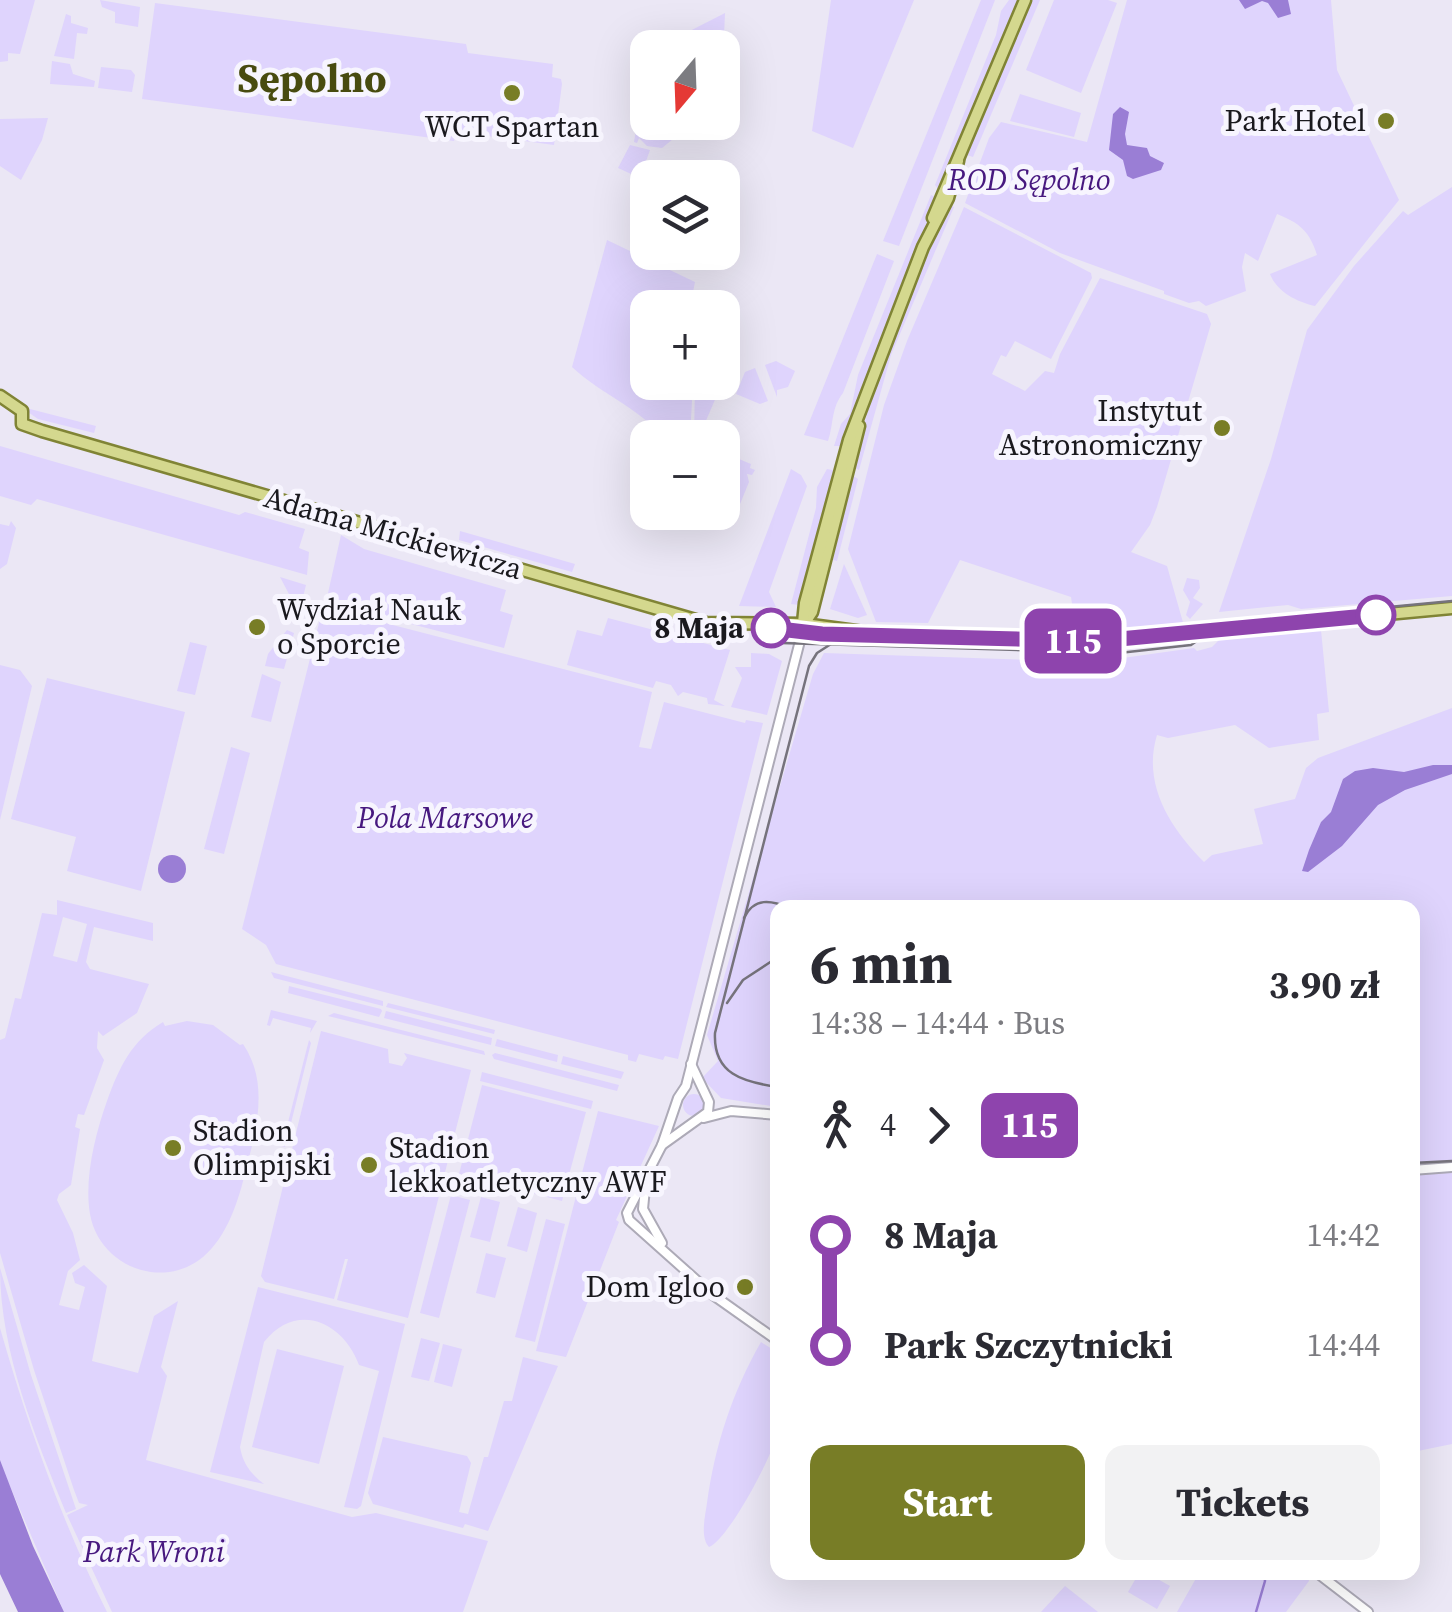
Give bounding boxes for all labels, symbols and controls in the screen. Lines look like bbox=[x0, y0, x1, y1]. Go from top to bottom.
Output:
north arrow bbox=[630, 30, 740, 140]
map controls bbox=[630, 30, 740, 530]
district label: Sępolno bbox=[237, 51, 387, 105]
marker: WCT Spartan bbox=[501, 82, 523, 104]
place label: Park Hotel bbox=[1225, 100, 1366, 141]
place label: WCT Spartan bbox=[424, 106, 600, 147]
marker: Park Hotel bbox=[1375, 110, 1397, 132]
park label: ROD Sępolno bbox=[947, 159, 1110, 200]
button: layers bbox=[630, 160, 740, 270]
button: + bbox=[630, 290, 740, 400]
place label: Instytut Astronomiczny bbox=[999, 390, 1203, 465]
marker: Instytut Astronomiczny bbox=[1211, 417, 1233, 439]
button: − bbox=[630, 420, 740, 530]
street label: Adama Mickiewicza bbox=[259, 476, 528, 589]
place label: Wydział Nauk o Sporcie bbox=[277, 589, 462, 664]
unlabelled marker bbox=[1357, 596, 1395, 634]
place label: 8 Maja bbox=[654, 607, 745, 648]
line badge: 115 bbox=[1016, 608, 1130, 674]
marker: 8 Maja bbox=[752, 609, 790, 647]
marker: Wydział Nauk o Sporcie bbox=[246, 616, 268, 638]
text: 115 bbox=[1045, 617, 1101, 665]
park label: Pola Marsowe bbox=[356, 797, 533, 838]
text: 6 min bbox=[810, 926, 953, 1001]
text: 3.90 zł bbox=[1269, 959, 1380, 1011]
text: 14:38 – 14:44 · Bus bbox=[810, 1001, 1065, 1045]
icon: walk bbox=[810, 1098, 865, 1153]
icon: forward bbox=[911, 1098, 966, 1153]
text: 115 bbox=[1001, 1101, 1058, 1149]
text: 4 bbox=[880, 1103, 896, 1147]
place label: Stadion Olimpijski bbox=[193, 1110, 332, 1185]
place label: Stadion lekkoatletyczny AWF bbox=[389, 1127, 667, 1202]
marker: Stadion Olimpijski bbox=[162, 1137, 184, 1159]
marker: Stadion lekkoatletyczny AWF bbox=[358, 1154, 380, 1176]
text: 8 Maja bbox=[884, 1209, 998, 1261]
text: 14:42 bbox=[1306, 1213, 1380, 1257]
place label: Dom Igloo bbox=[586, 1266, 725, 1307]
marker: Dom Igloo bbox=[734, 1276, 756, 1298]
text: Park Szczytnicki bbox=[884, 1319, 1173, 1371]
text: 14:44 bbox=[1306, 1323, 1380, 1367]
button: Start bbox=[810, 1445, 1085, 1560]
button: Tickets bbox=[1105, 1445, 1380, 1560]
park label: Park Wroni bbox=[82, 1531, 225, 1572]

